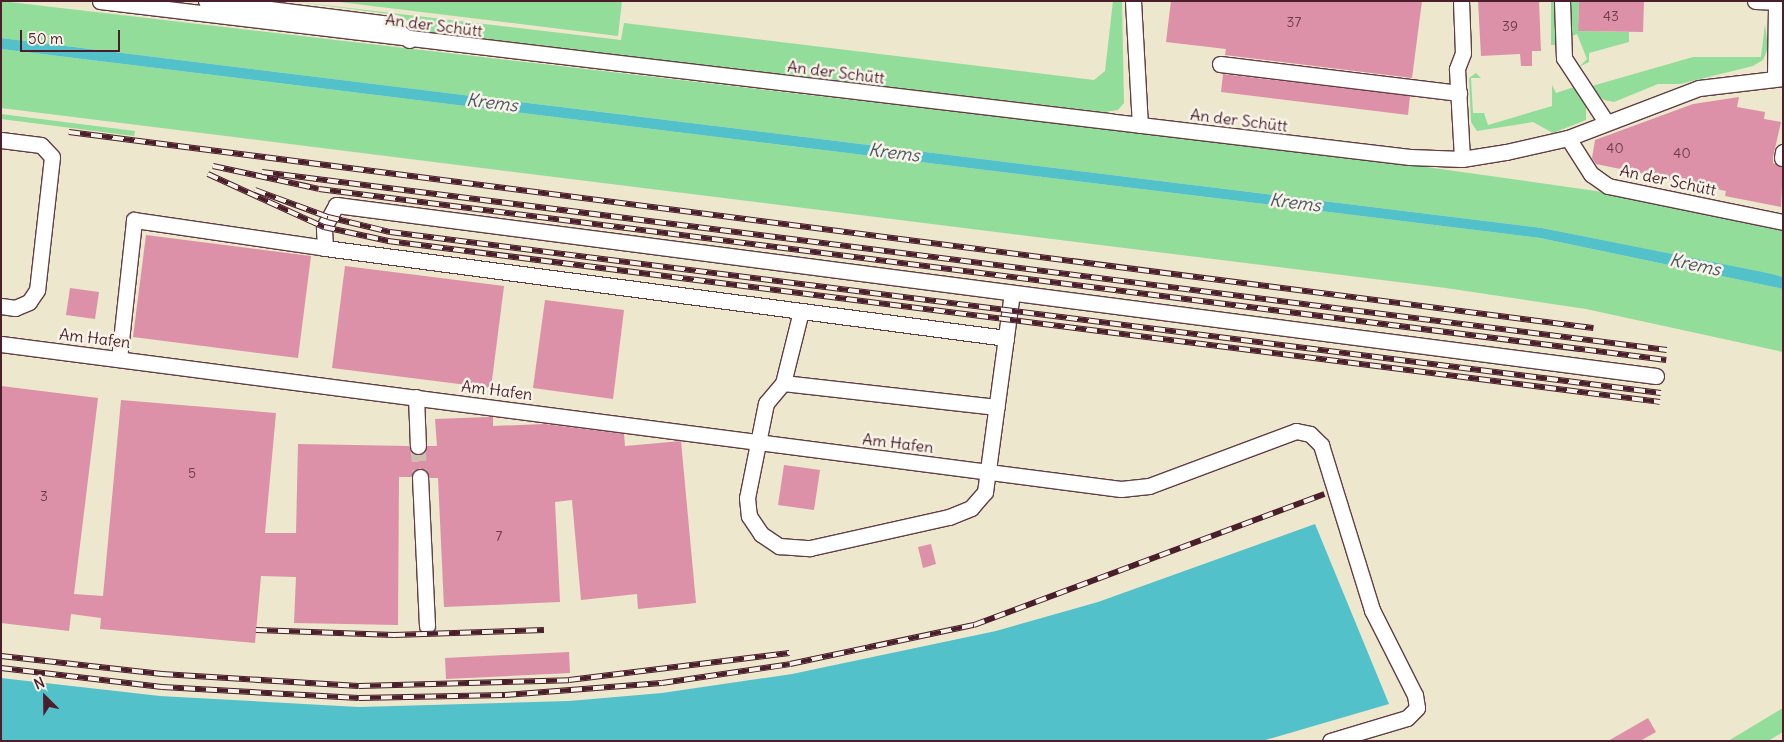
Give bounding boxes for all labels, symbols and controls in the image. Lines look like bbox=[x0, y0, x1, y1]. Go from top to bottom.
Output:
house number: 43 bbox=[1603, 8, 1619, 24]
street label: An der Schütt bbox=[384, 10, 484, 40]
house number: 37 bbox=[1287, 14, 1301, 30]
house number: 39 bbox=[1502, 18, 1518, 34]
scale bar bbox=[22, 20, 122, 52]
text: 50 m bbox=[28, 29, 63, 48]
street label: An der Schütt bbox=[786, 57, 886, 87]
water label: Krems bbox=[465, 89, 519, 117]
street label: An der Schütt bbox=[1189, 105, 1289, 135]
water label: Krems bbox=[867, 139, 921, 167]
house number: 40 bbox=[1606, 140, 1624, 156]
house number: 40 bbox=[1673, 145, 1691, 161]
street label: An der Schütt bbox=[1618, 160, 1718, 200]
water label: Krems bbox=[1268, 189, 1322, 217]
water label: Krems bbox=[1668, 249, 1722, 281]
street label: Am Hafen bbox=[58, 324, 132, 352]
street label: Am Hafen bbox=[460, 376, 534, 404]
street label: Am Hafen bbox=[861, 429, 935, 457]
house number: 5 bbox=[188, 465, 196, 481]
house number: 3 bbox=[40, 488, 48, 504]
house number: 7 bbox=[496, 528, 502, 544]
north arrow bbox=[20, 672, 70, 722]
text: N bbox=[31, 673, 47, 693]

